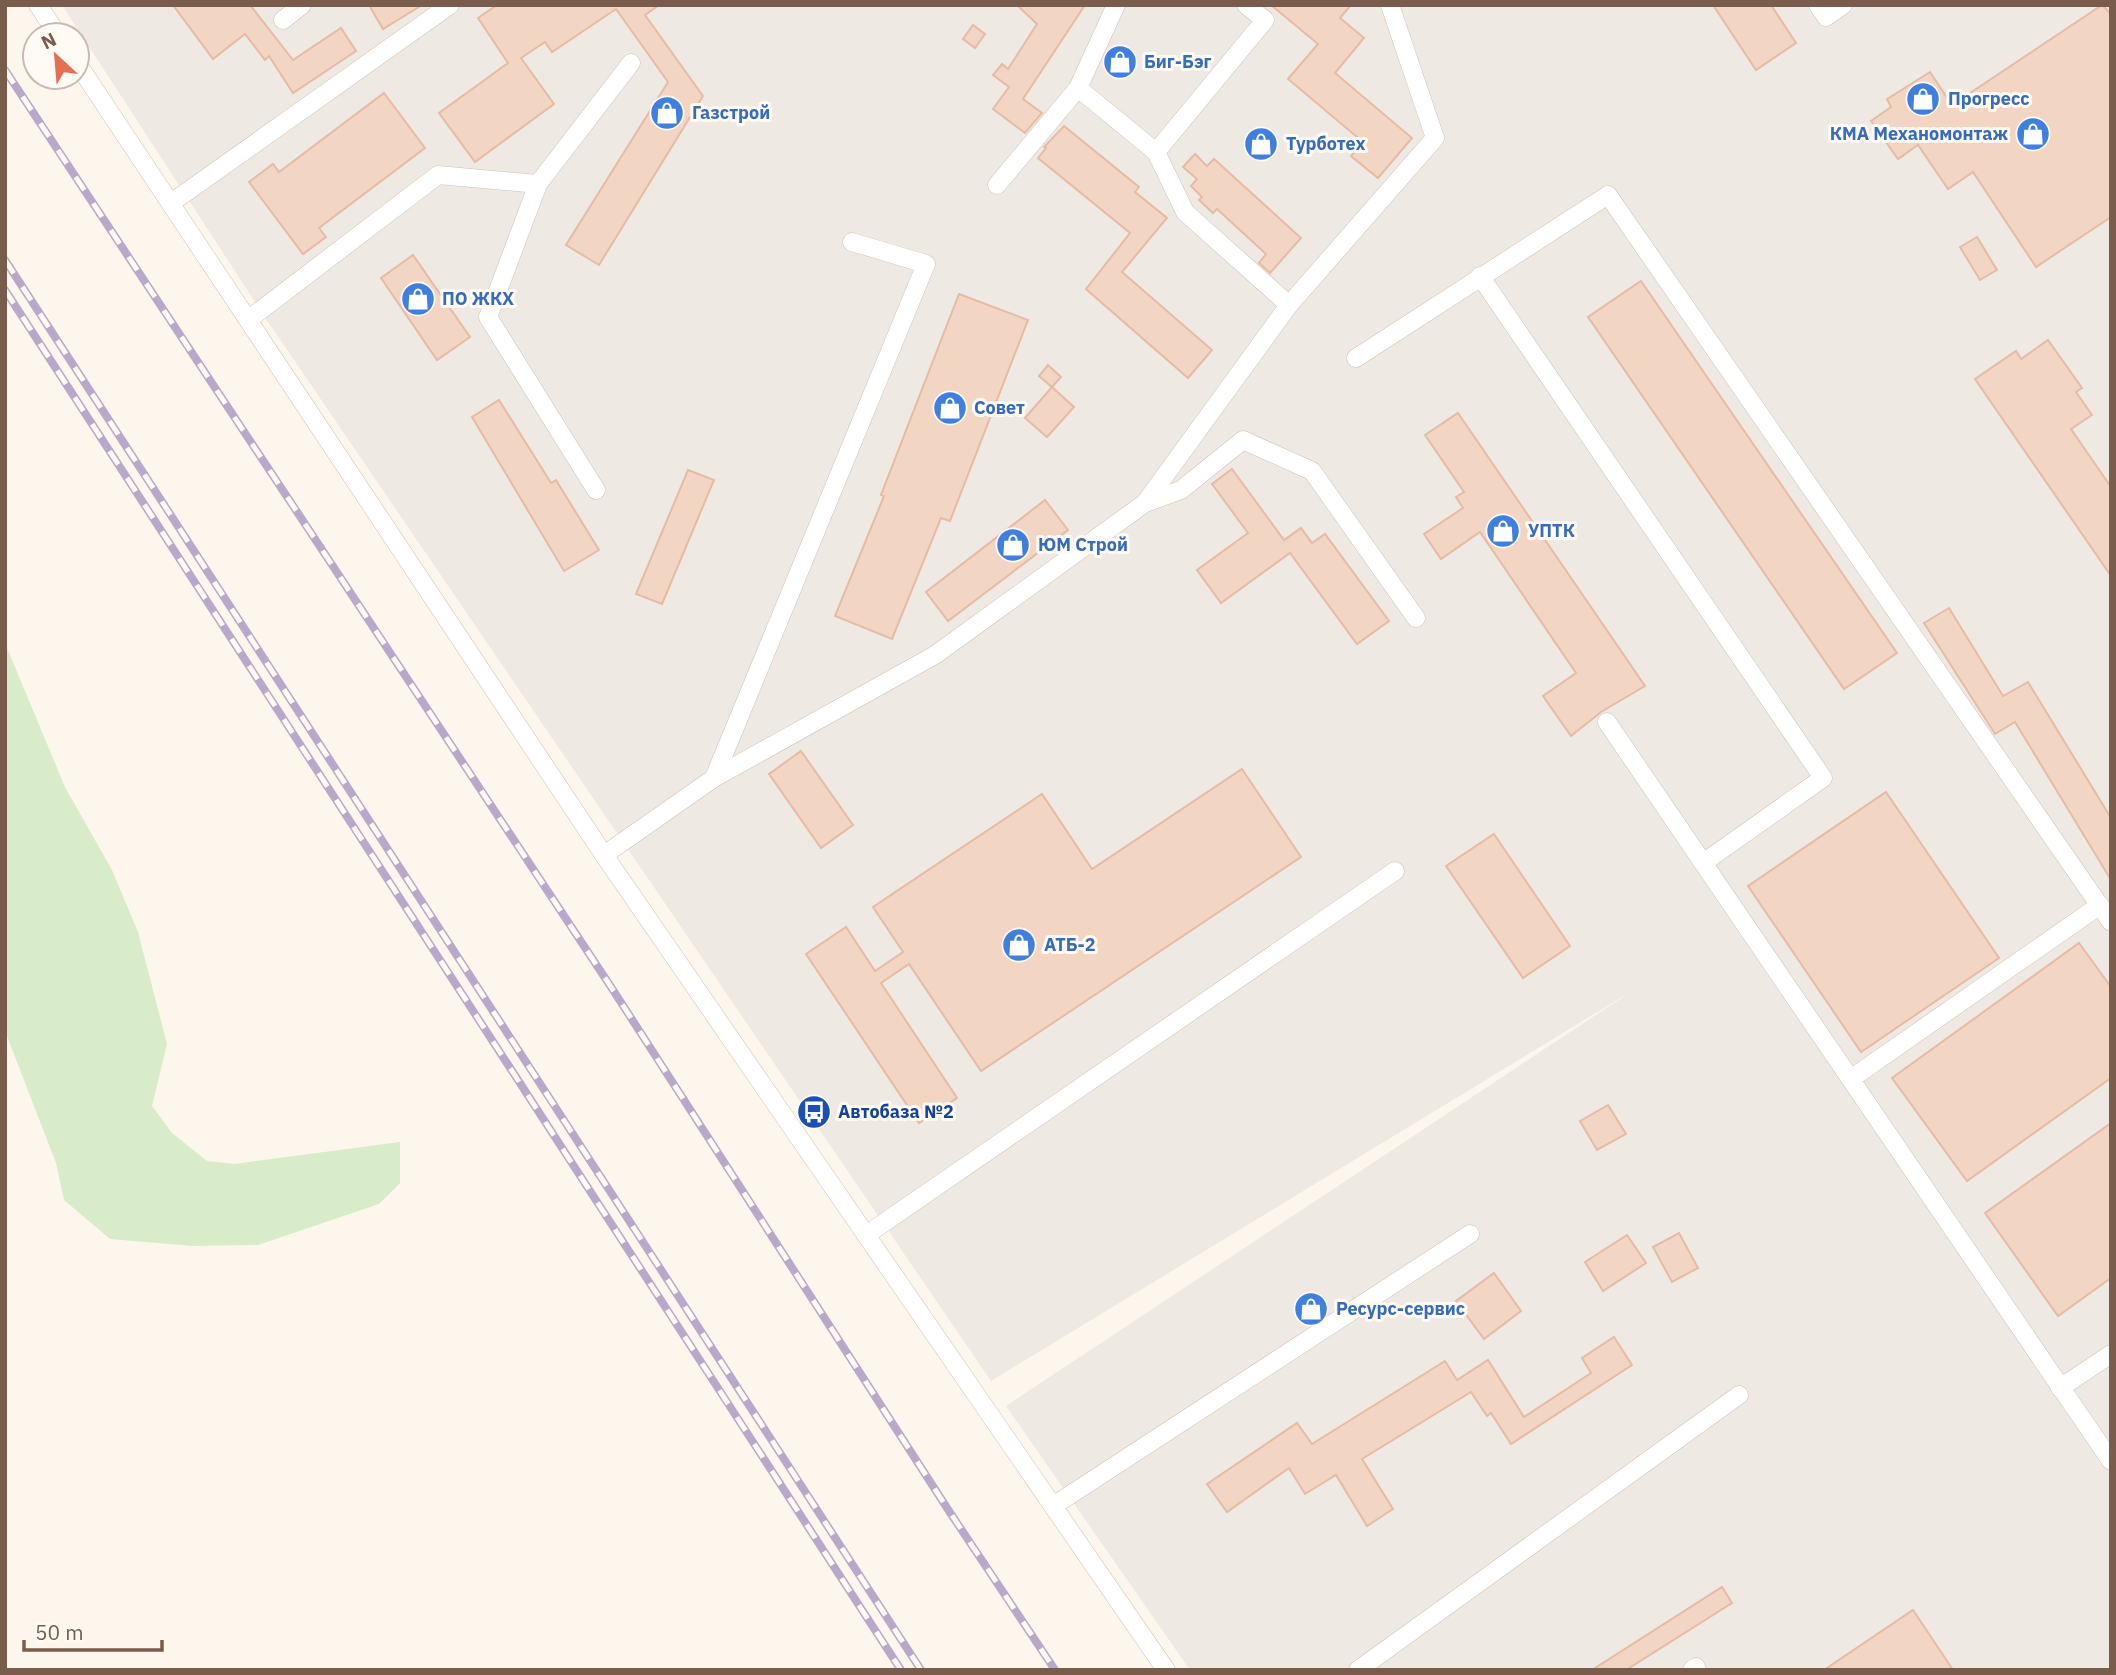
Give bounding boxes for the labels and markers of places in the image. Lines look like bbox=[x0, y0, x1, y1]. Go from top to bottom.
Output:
shop icon: Биг-Бэг bbox=[1101, 43, 1139, 81]
place label: Биг-Бэг bbox=[1144, 50, 1212, 73]
shop icon: Прогресс bbox=[1904, 80, 1942, 118]
place label: Прогресс bbox=[1948, 87, 2029, 110]
shop icon: Газстрой bbox=[648, 94, 686, 132]
place label: Газстрой bbox=[692, 101, 770, 124]
shop icon: КМА Механомонтаж bbox=[2014, 115, 2052, 153]
place label: КМА Механомонтаж bbox=[1830, 122, 2008, 145]
shop icon: Турботех bbox=[1242, 125, 1280, 163]
place label: Турботех bbox=[1286, 132, 1365, 155]
shop icon: ПО ЖКХ bbox=[399, 280, 437, 318]
place label: ПО ЖКХ bbox=[442, 287, 514, 310]
shop icon: Совет bbox=[931, 389, 969, 427]
place label: Совет bbox=[974, 396, 1025, 419]
shop icon: УПТК bbox=[1484, 512, 1522, 550]
place label: УПТК bbox=[1528, 519, 1575, 542]
shop icon: ЮМ Строй bbox=[994, 526, 1032, 564]
place label: ЮМ Строй bbox=[1038, 533, 1128, 556]
shop icon: АТБ-2 bbox=[1000, 926, 1038, 964]
place label: АТБ-2 bbox=[1044, 933, 1096, 956]
bus stop icon: Автобаза №2 bbox=[795, 1093, 833, 1131]
place label: Автобаза №2 bbox=[838, 1100, 954, 1123]
shop icon: Ресурс-сервис bbox=[1292, 1290, 1330, 1328]
place label: Ресурс-сервис bbox=[1336, 1297, 1465, 1320]

